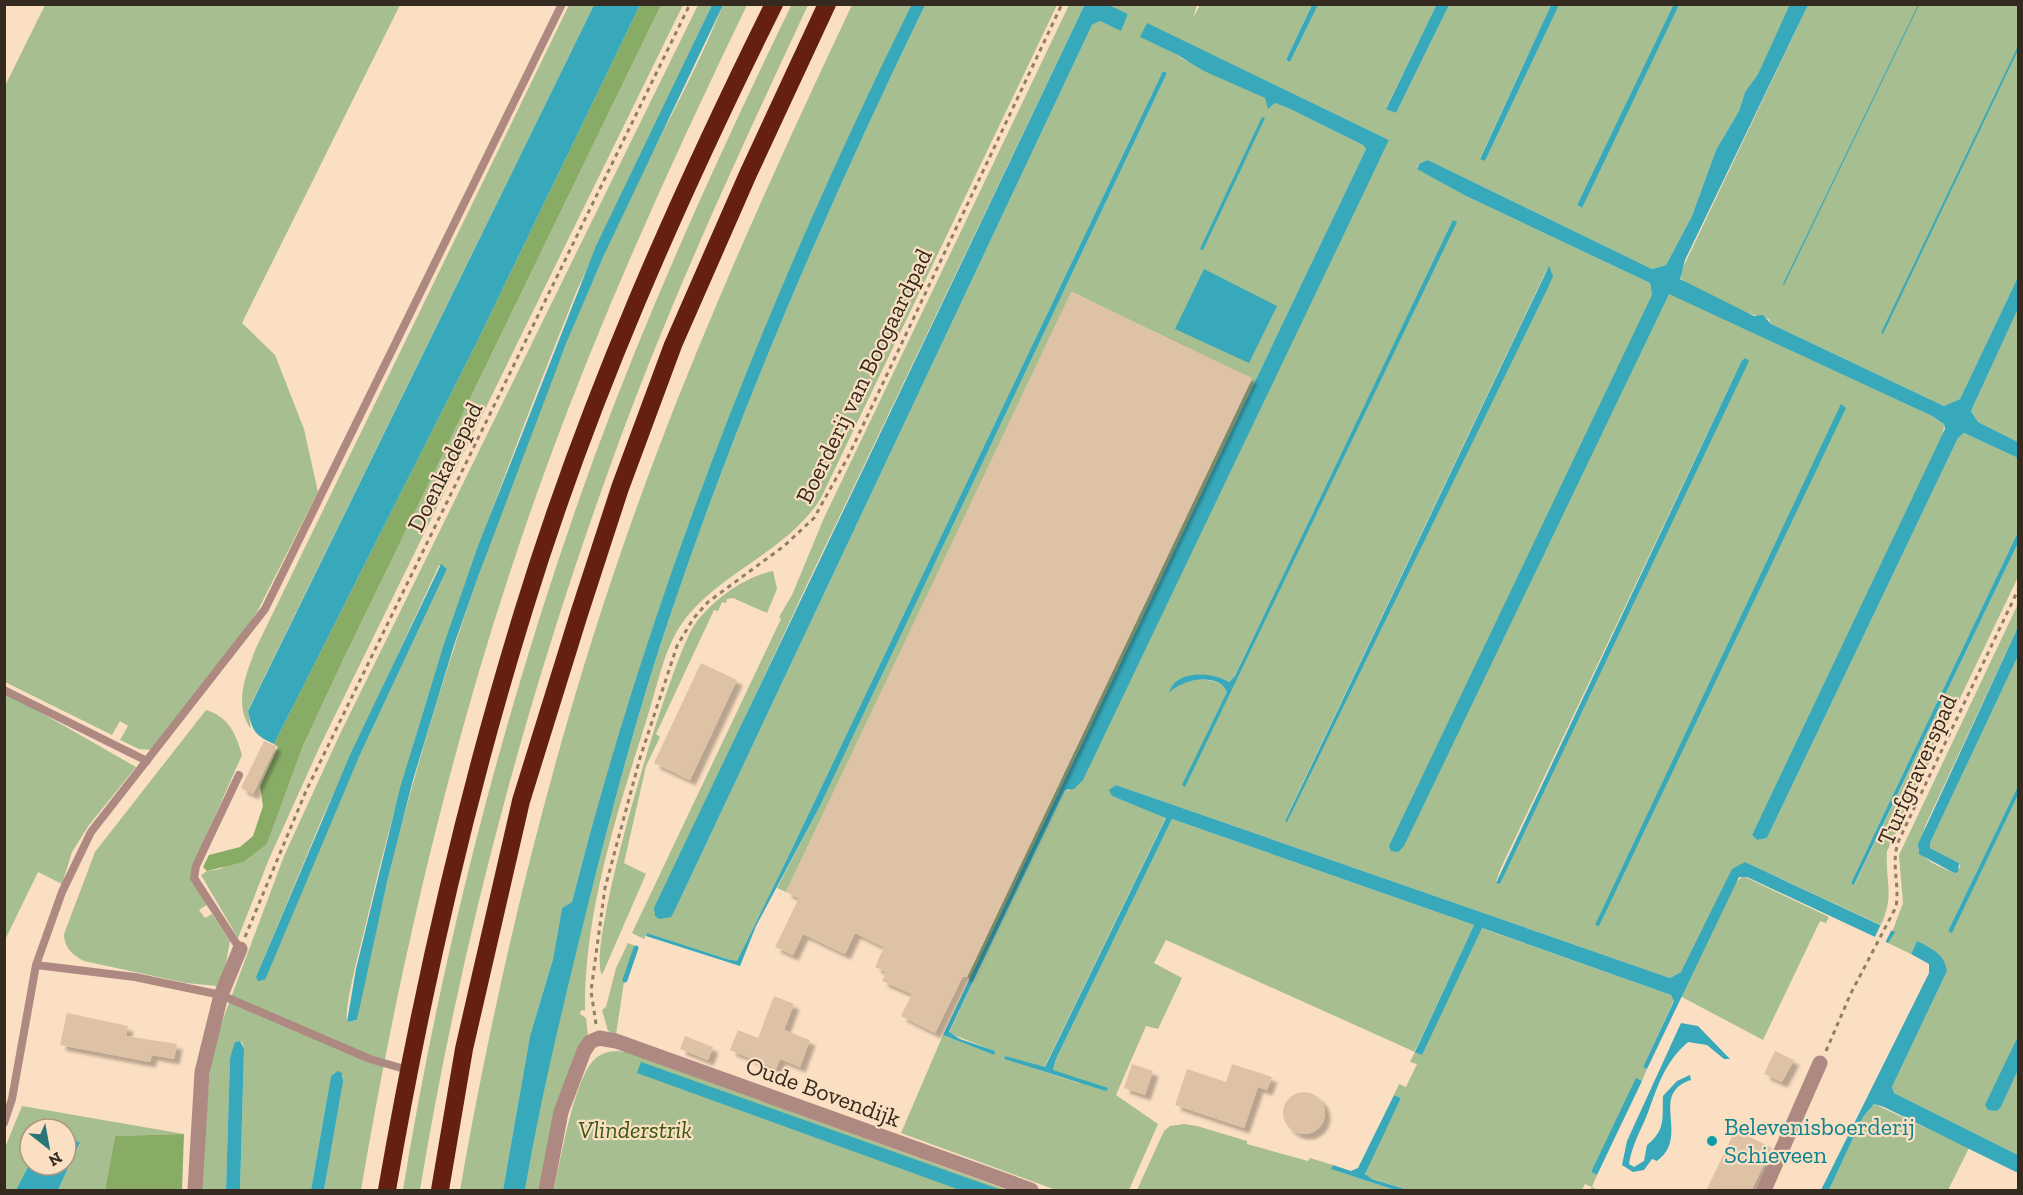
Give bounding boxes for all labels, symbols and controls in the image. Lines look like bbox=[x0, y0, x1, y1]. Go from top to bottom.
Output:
street label: Boerderij van Boogaardpad bbox=[789, 244, 938, 508]
street label: Doenkadepad bbox=[401, 397, 488, 536]
street label: Turfgraverspad bbox=[1870, 690, 1963, 850]
street label: Oude Bovendijk bbox=[742, 1050, 905, 1133]
place label: Belevenisboerderij Schieveen bbox=[1724, 1112, 1915, 1169]
park label: Vlinderstrik bbox=[578, 1115, 692, 1144]
north arrow bbox=[18, 1117, 78, 1177]
marker: Belevenisboerderij Schieveen bbox=[1705, 1134, 1719, 1148]
text: N bbox=[45, 1148, 66, 1171]

